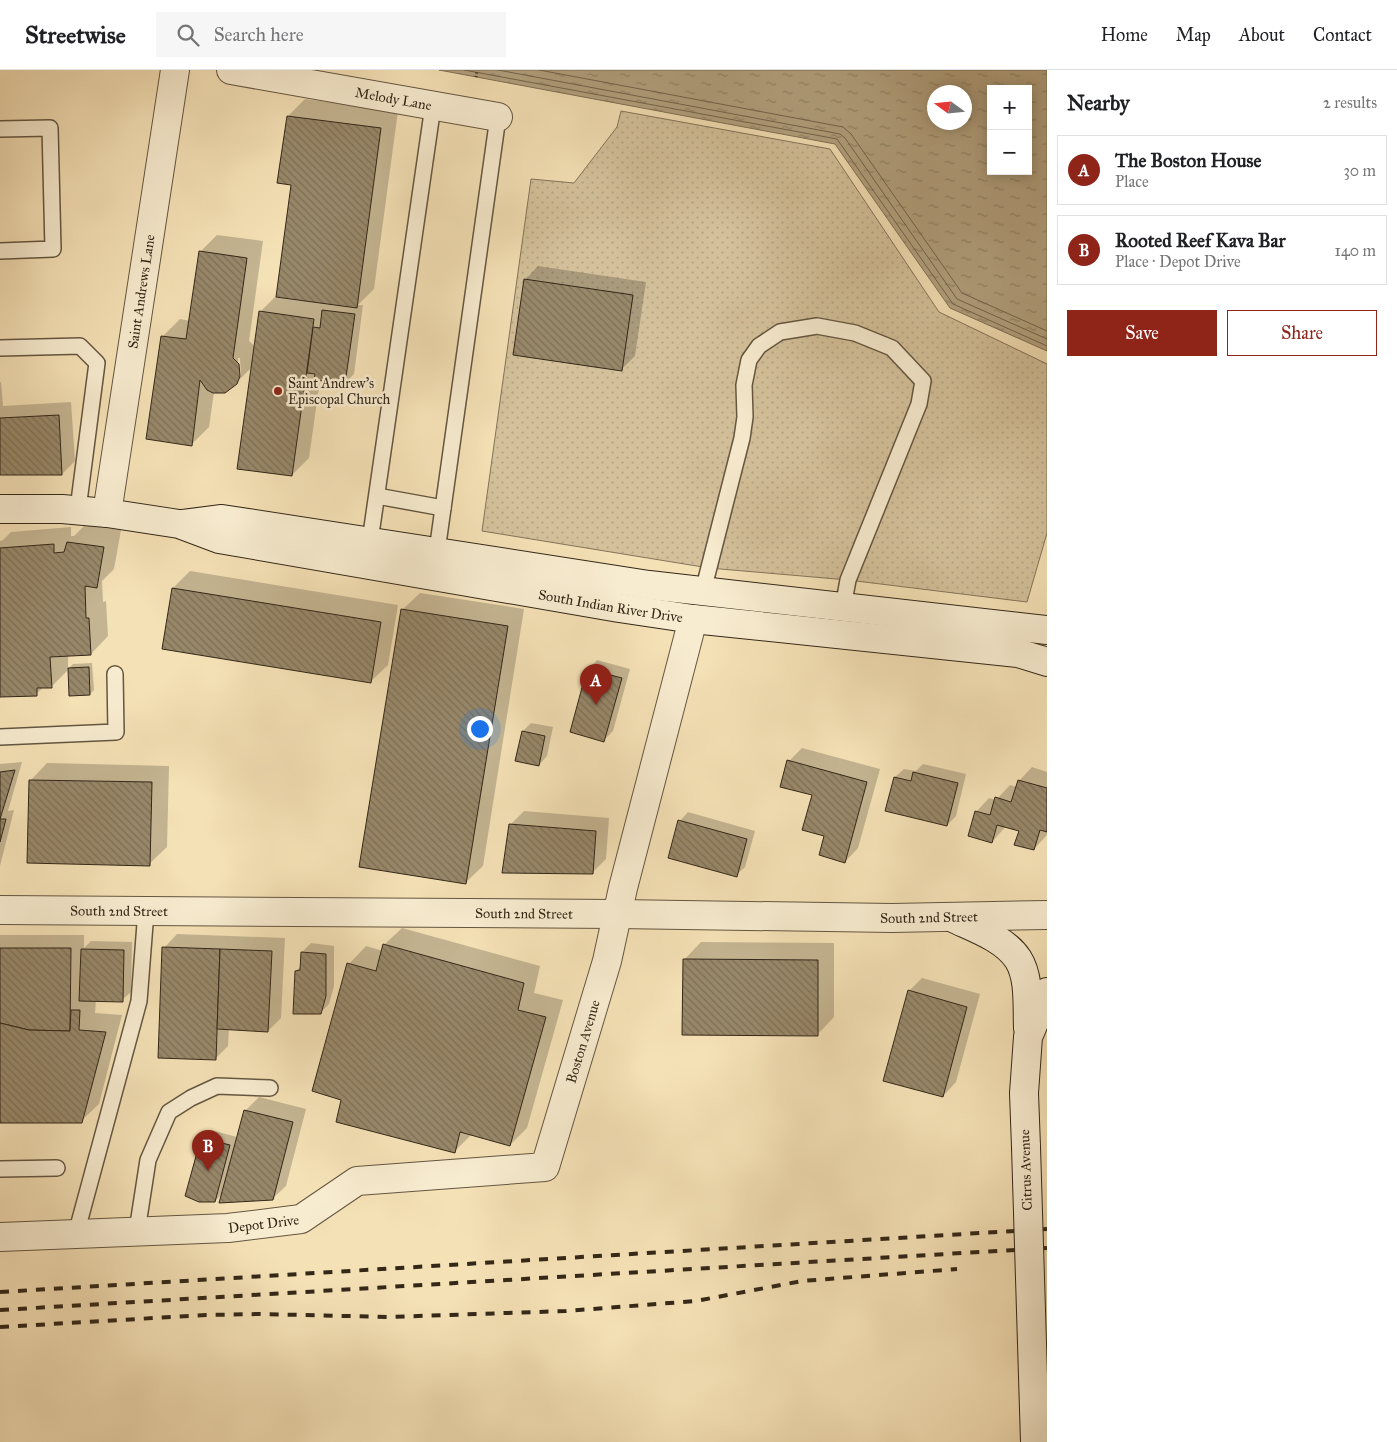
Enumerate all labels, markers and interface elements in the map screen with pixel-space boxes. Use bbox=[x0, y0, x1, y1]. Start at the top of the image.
search box bbox=[156, 12, 506, 57]
text: Streetwise bbox=[25, 20, 126, 50]
icon: search bbox=[174, 21, 202, 49]
text: Search here bbox=[214, 23, 304, 46]
text: Home bbox=[1101, 24, 1148, 46]
text: Map bbox=[1176, 24, 1211, 46]
text: About bbox=[1239, 24, 1285, 46]
text: Contact bbox=[1313, 24, 1372, 46]
street label: Melody Lane bbox=[354, 84, 433, 114]
north arrow bbox=[927, 85, 972, 130]
map controls bbox=[987, 85, 1032, 175]
button: + bbox=[987, 85, 1032, 130]
text: Nearby bbox=[1067, 90, 1130, 116]
text: 2 results bbox=[1323, 93, 1377, 112]
button: − bbox=[987, 130, 1032, 175]
text: The Boston House bbox=[1115, 149, 1261, 172]
text: A bbox=[1079, 161, 1089, 180]
text: 30 m bbox=[1343, 161, 1376, 180]
text: Place bbox=[1115, 172, 1149, 191]
text: Rooted Reef Kava Bar bbox=[1115, 229, 1286, 252]
street label: Saint Andrews Lane bbox=[124, 233, 158, 350]
text: B bbox=[1079, 241, 1089, 260]
text: 140 m bbox=[1335, 241, 1376, 260]
text: Place · Depot Drive bbox=[1115, 252, 1241, 271]
button: Save bbox=[1067, 310, 1217, 356]
button: Share bbox=[1227, 310, 1377, 356]
place label: Saint Andrew's Episcopal Church bbox=[288, 375, 391, 408]
marker: Saint Andrew's Episcopal Church bbox=[272, 385, 284, 397]
street label: South Indian River Drive bbox=[537, 586, 684, 626]
pin: A bbox=[580, 664, 612, 705]
your location bbox=[467, 716, 493, 742]
street label: South 2nd Street bbox=[70, 902, 168, 920]
street label: South 2nd Street bbox=[475, 905, 573, 922]
street label: South 2nd Street bbox=[880, 908, 978, 927]
street label: Boston Avenue bbox=[562, 998, 603, 1085]
street label: Citrus Avenue bbox=[1016, 1129, 1036, 1211]
pin: B bbox=[192, 1130, 224, 1171]
street label: Depot Drive bbox=[227, 1211, 300, 1236]

